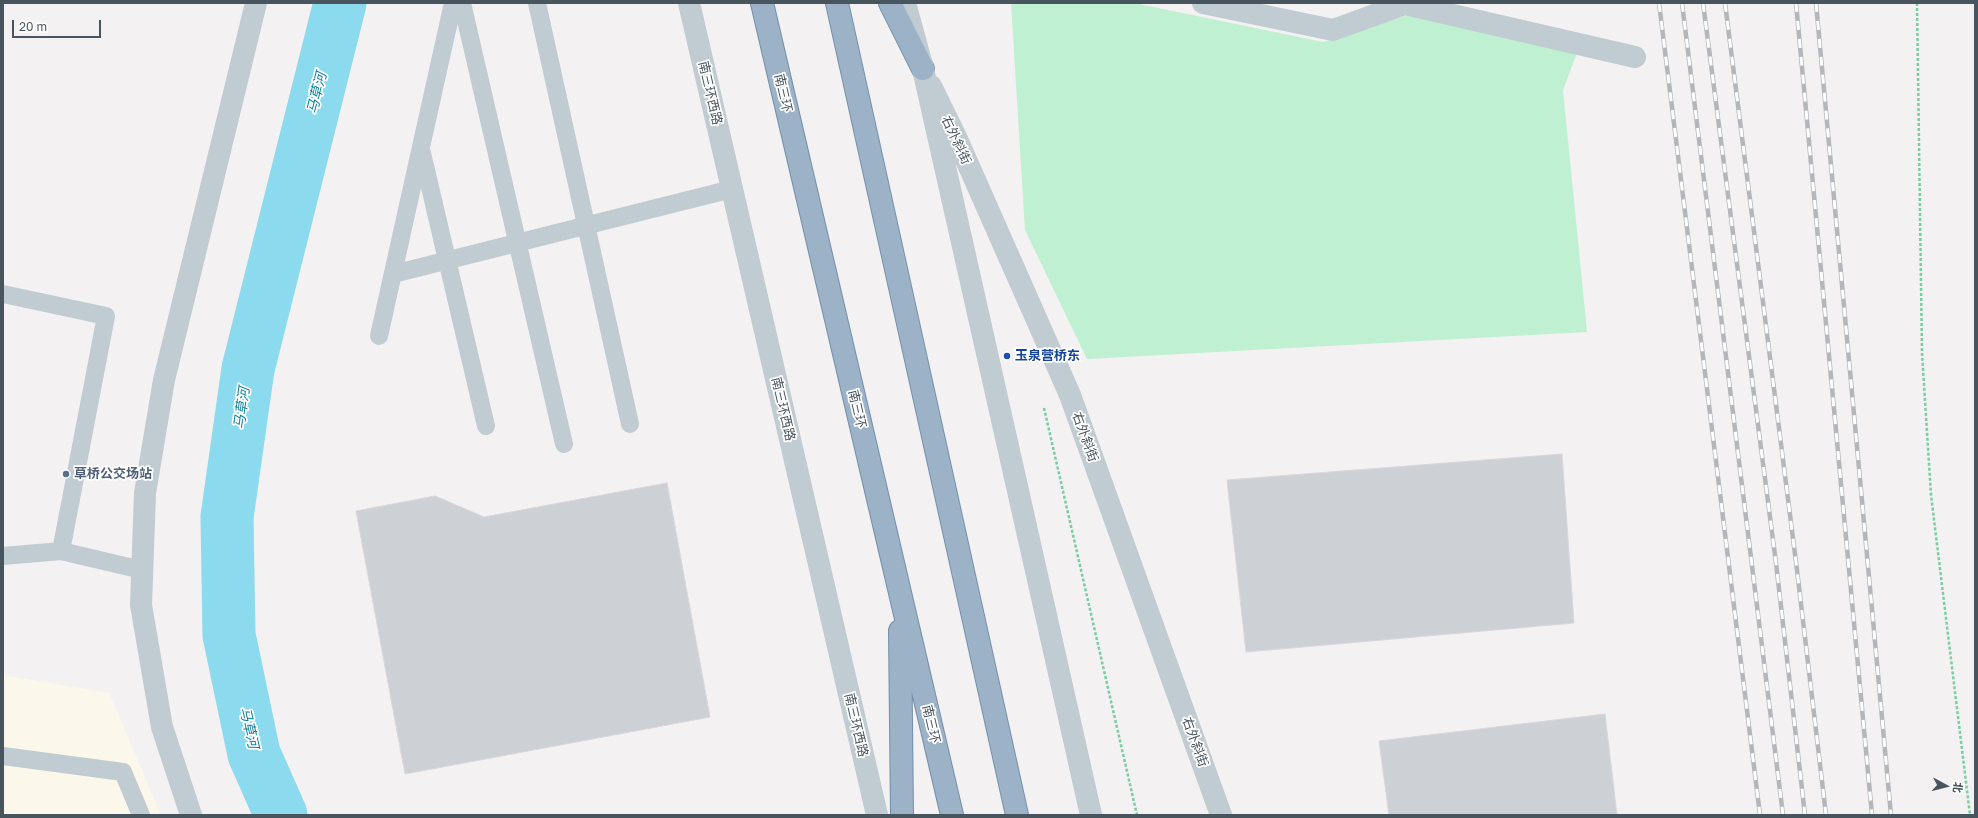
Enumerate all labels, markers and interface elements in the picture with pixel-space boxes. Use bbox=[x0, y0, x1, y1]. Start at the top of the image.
scale bar bbox=[14, 12, 103, 38]
text: 20 m bbox=[19, 19, 47, 34]
street label: 南三环西路 bbox=[695, 60, 725, 126]
water label: 马草河 bbox=[304, 71, 330, 115]
street label: 南三环 bbox=[771, 72, 795, 114]
street label: 右外斜街 bbox=[938, 113, 974, 167]
place label: 玉泉营桥东 bbox=[1015, 348, 1080, 364]
marker: 玉泉营桥东 bbox=[1002, 351, 1012, 361]
street label: 南三环西路 bbox=[768, 376, 798, 442]
water label: 马草河 bbox=[231, 386, 253, 430]
street label: 南三环 bbox=[845, 388, 869, 430]
street label: 右外斜街 bbox=[1069, 410, 1101, 464]
place label: 草桥公交场站 bbox=[74, 466, 152, 482]
marker: 草桥公交场站 bbox=[61, 469, 71, 479]
street label: 南三环西路 bbox=[841, 692, 871, 758]
street label: 南三环 bbox=[919, 703, 943, 745]
water label: 马草河 bbox=[236, 706, 262, 750]
street label: 右外斜街 bbox=[1179, 715, 1211, 769]
north arrow bbox=[1926, 766, 1966, 806]
text: 北 bbox=[1951, 781, 1966, 794]

